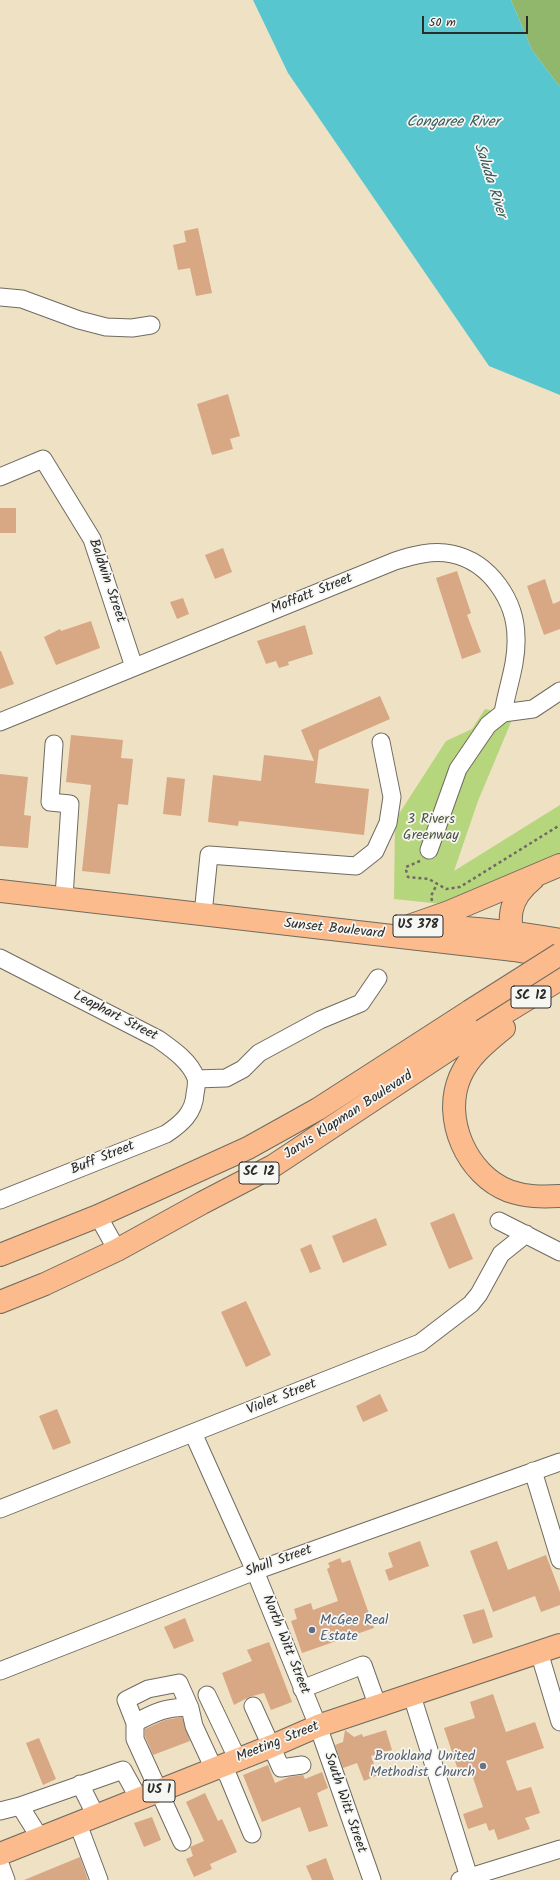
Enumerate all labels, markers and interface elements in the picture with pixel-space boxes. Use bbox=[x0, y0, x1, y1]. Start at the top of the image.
scale bar bbox=[424, 8, 530, 34]
text: 50 m bbox=[429, 13, 456, 32]
water label: Congaree River bbox=[407, 114, 499, 132]
water label: Saluda River bbox=[469, 142, 509, 220]
street label: Baldwin Street bbox=[84, 537, 128, 625]
street label: Moffatt Street bbox=[269, 571, 355, 619]
park label: 3 Rivers Greenway bbox=[403, 813, 459, 846]
road number: US 378 bbox=[393, 915, 443, 937]
street label: Sunset Boulevard bbox=[283, 916, 385, 944]
road number: SC 12 bbox=[511, 986, 551, 1008]
street label: Leaphart Street bbox=[70, 989, 160, 1045]
street label: Jarvis Klapman Boulevard bbox=[281, 1068, 417, 1164]
street label: Buff Street bbox=[69, 1139, 137, 1179]
road number: SC 12 bbox=[239, 1162, 279, 1184]
street label: Violet Street bbox=[245, 1376, 319, 1420]
street label: Shull Street bbox=[243, 1542, 315, 1582]
street label: North Witt Street bbox=[258, 1593, 312, 1697]
place label: McGee Real Estate bbox=[320, 1614, 389, 1646]
marker: McGee Real Estate bbox=[307, 1625, 317, 1635]
street label: Meeting Street bbox=[234, 1719, 322, 1767]
street label: South Witt Street bbox=[319, 1750, 369, 1856]
place label: Brookland United Methodist Church bbox=[370, 1750, 475, 1782]
marker: Brookland United Methodist Church bbox=[478, 1761, 488, 1771]
road number: US 1 bbox=[143, 1780, 175, 1802]

